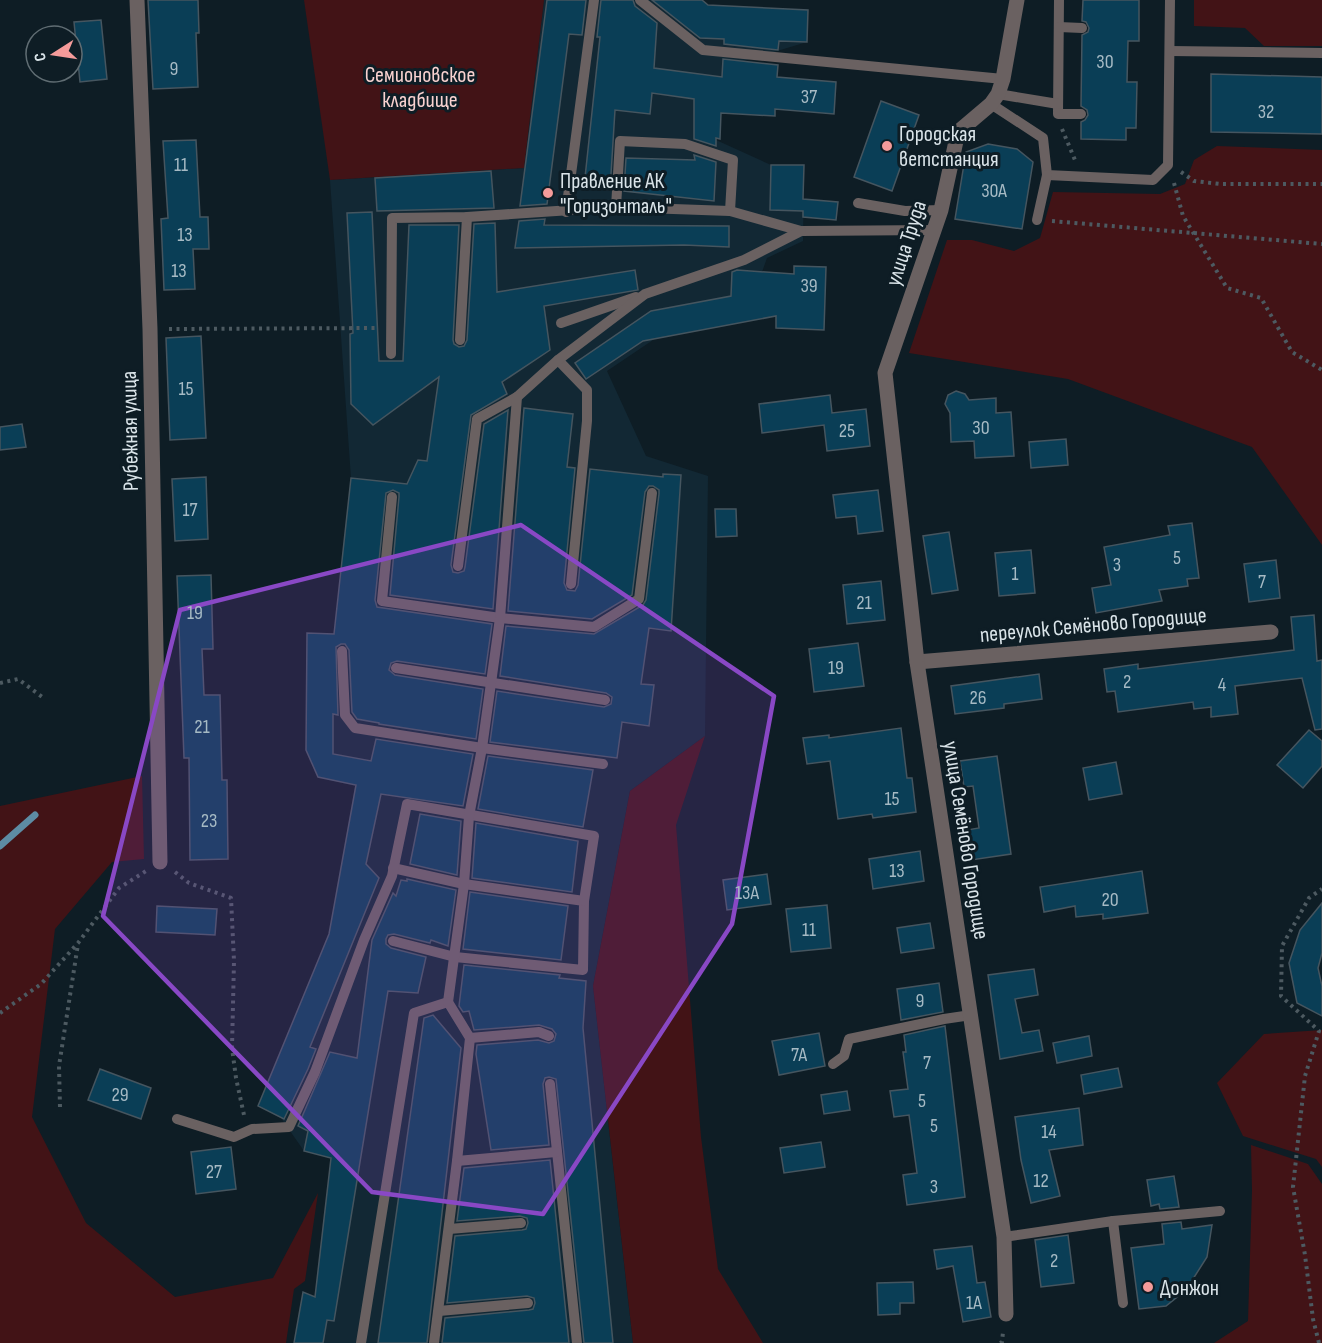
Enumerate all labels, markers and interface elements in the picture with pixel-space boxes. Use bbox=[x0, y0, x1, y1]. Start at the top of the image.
north arrow bbox=[24, 24, 84, 84]
house number: 30 bbox=[1096, 50, 1114, 74]
text: С bbox=[31, 51, 51, 63]
house number: 9 bbox=[170, 57, 178, 81]
park label: Семионовское кладбище bbox=[365, 62, 475, 114]
house number: 37 bbox=[801, 85, 817, 109]
house number: 32 bbox=[1258, 100, 1274, 124]
place label: Городская ветстанция bbox=[899, 121, 999, 173]
marker: Городская ветстанция bbox=[880, 139, 894, 153]
house number: 11 bbox=[174, 153, 188, 177]
place label: Правление АК "Горизонталь" bbox=[560, 168, 672, 220]
house number: 30А bbox=[981, 179, 1007, 203]
marker: Правление АК "Горизонталь" bbox=[541, 186, 555, 200]
street label: улица Труда bbox=[880, 197, 933, 290]
house number: 13 bbox=[177, 223, 193, 247]
house number: 13 bbox=[171, 259, 187, 283]
house number: 39 bbox=[800, 274, 818, 298]
street label: Рубежная улица bbox=[116, 371, 145, 491]
house number: 15 bbox=[178, 377, 194, 401]
house number: 30 bbox=[972, 416, 990, 440]
house number: 25 bbox=[839, 419, 855, 443]
house number: 17 bbox=[183, 498, 197, 522]
house number: 5 bbox=[1173, 546, 1181, 570]
house number: 3 bbox=[1113, 553, 1121, 577]
house number: 1 bbox=[1012, 562, 1019, 586]
house number: 7 bbox=[1258, 570, 1266, 594]
house number: 21 bbox=[856, 591, 872, 615]
house number: 19 bbox=[187, 601, 203, 625]
street label: переулок Семёново Городище bbox=[979, 602, 1208, 649]
house number: 19 bbox=[828, 656, 844, 680]
house number: 2 bbox=[1123, 670, 1131, 694]
house number: 4 bbox=[1218, 673, 1226, 697]
house number: 26 bbox=[970, 686, 987, 710]
house number: 21 bbox=[194, 715, 210, 739]
street label: улица Семёново Городище bbox=[936, 739, 995, 941]
house number: 15 bbox=[884, 787, 900, 811]
house number: 23 bbox=[201, 809, 217, 833]
house number: 13 bbox=[889, 859, 905, 883]
house number: 13А bbox=[735, 881, 759, 905]
house number: 20 bbox=[1101, 888, 1119, 912]
house number: 11 bbox=[802, 918, 816, 942]
house number: 9 bbox=[916, 989, 924, 1013]
house number: 7А bbox=[791, 1043, 808, 1067]
house number: 7 bbox=[923, 1051, 931, 1075]
house number: 29 bbox=[111, 1083, 129, 1107]
house number: 5 bbox=[918, 1089, 926, 1113]
house number: 5 bbox=[930, 1114, 938, 1138]
house number: 14 bbox=[1041, 1120, 1057, 1144]
house number: 27 bbox=[206, 1160, 222, 1184]
house number: 12 bbox=[1033, 1169, 1049, 1193]
house number: 3 bbox=[930, 1175, 938, 1199]
house number: 2 bbox=[1050, 1249, 1058, 1273]
place label: Донжон bbox=[1160, 1275, 1219, 1302]
marker: Донжон bbox=[1141, 1280, 1155, 1294]
house number: 1А bbox=[966, 1291, 982, 1315]

